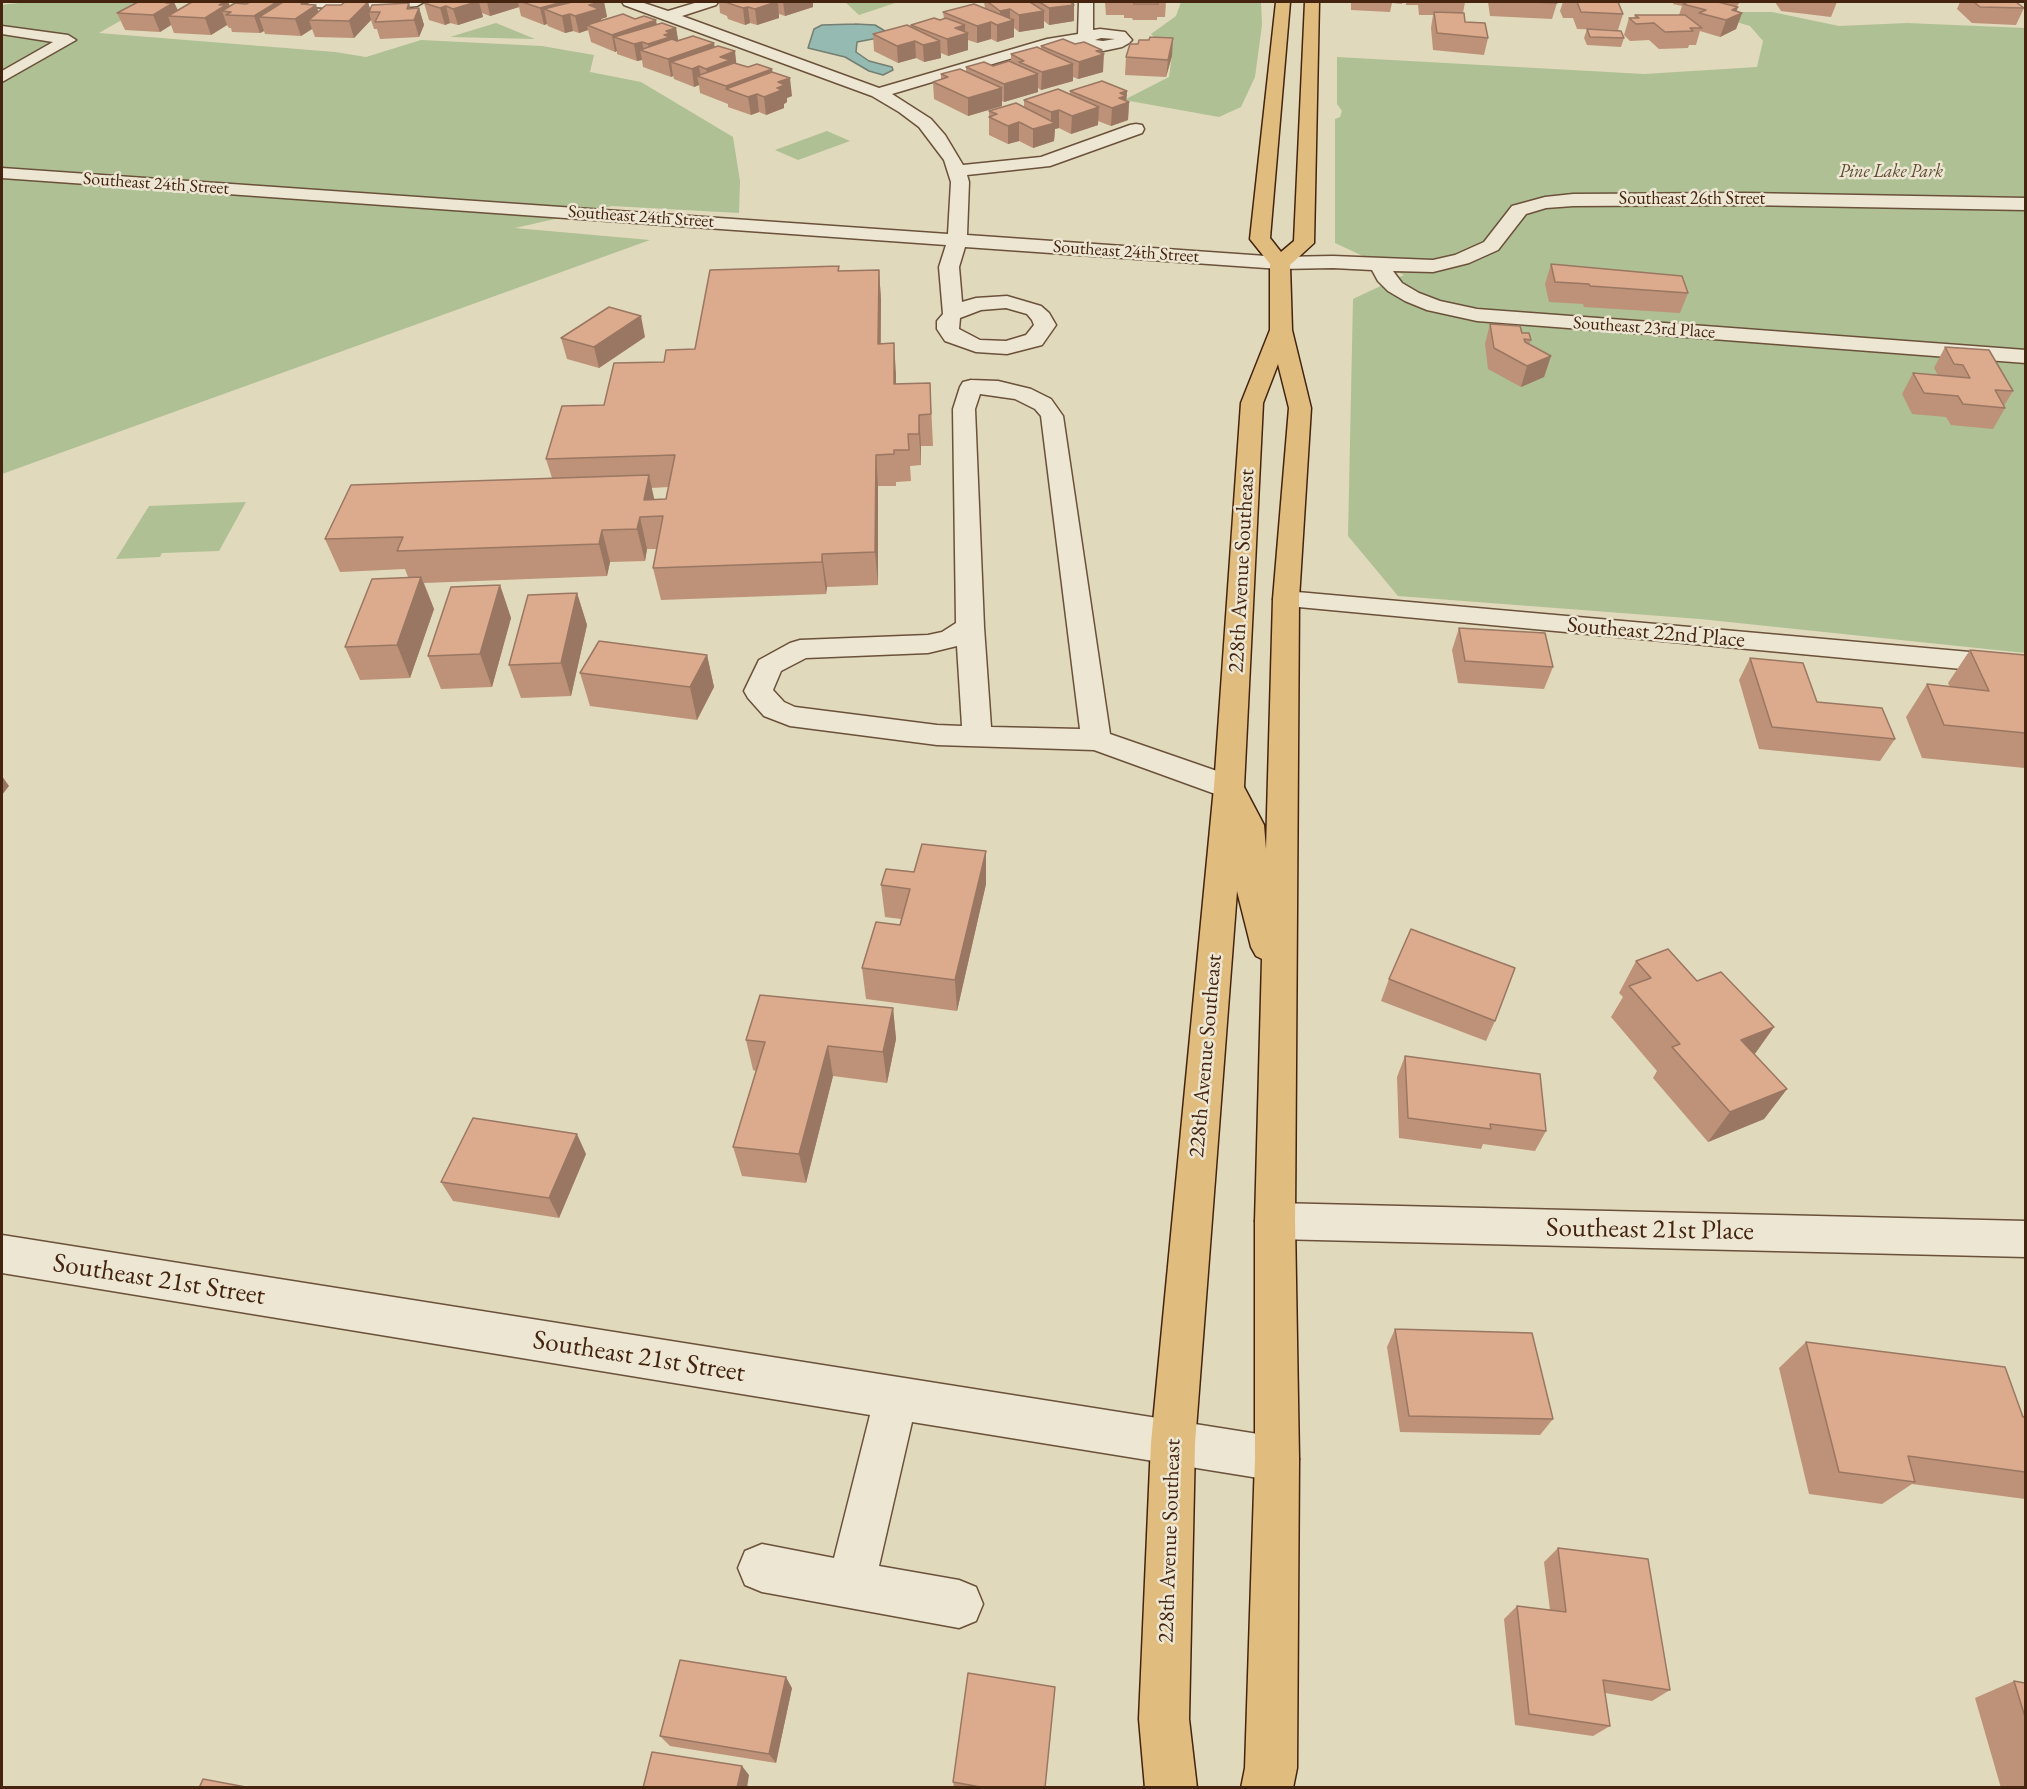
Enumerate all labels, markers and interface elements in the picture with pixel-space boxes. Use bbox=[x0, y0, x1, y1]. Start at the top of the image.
park label: Pine Lake Park bbox=[1839, 161, 1943, 183]
street label: Southeast 24th Street bbox=[82, 168, 230, 200]
street label: Southeast 26th Street bbox=[1619, 188, 1765, 210]
street label: Southeast 24th Street bbox=[567, 201, 715, 233]
street label: Southeast 24th Street bbox=[1052, 236, 1200, 268]
street label: Southeast 23rd Place bbox=[1572, 312, 1716, 344]
street label: 228th Avenue Southeast bbox=[1223, 468, 1261, 674]
street label: Southeast 22nd Place bbox=[1566, 612, 1746, 654]
street label: 228th Avenue Southeast bbox=[1184, 953, 1228, 1159]
street label: Southeast 21st Place bbox=[1546, 1212, 1754, 1248]
street label: Southeast 21st Street bbox=[51, 1247, 267, 1313]
street label: Southeast 21st Street bbox=[531, 1324, 747, 1390]
street label: 228th Avenue Southeast bbox=[1153, 1439, 1187, 1643]

